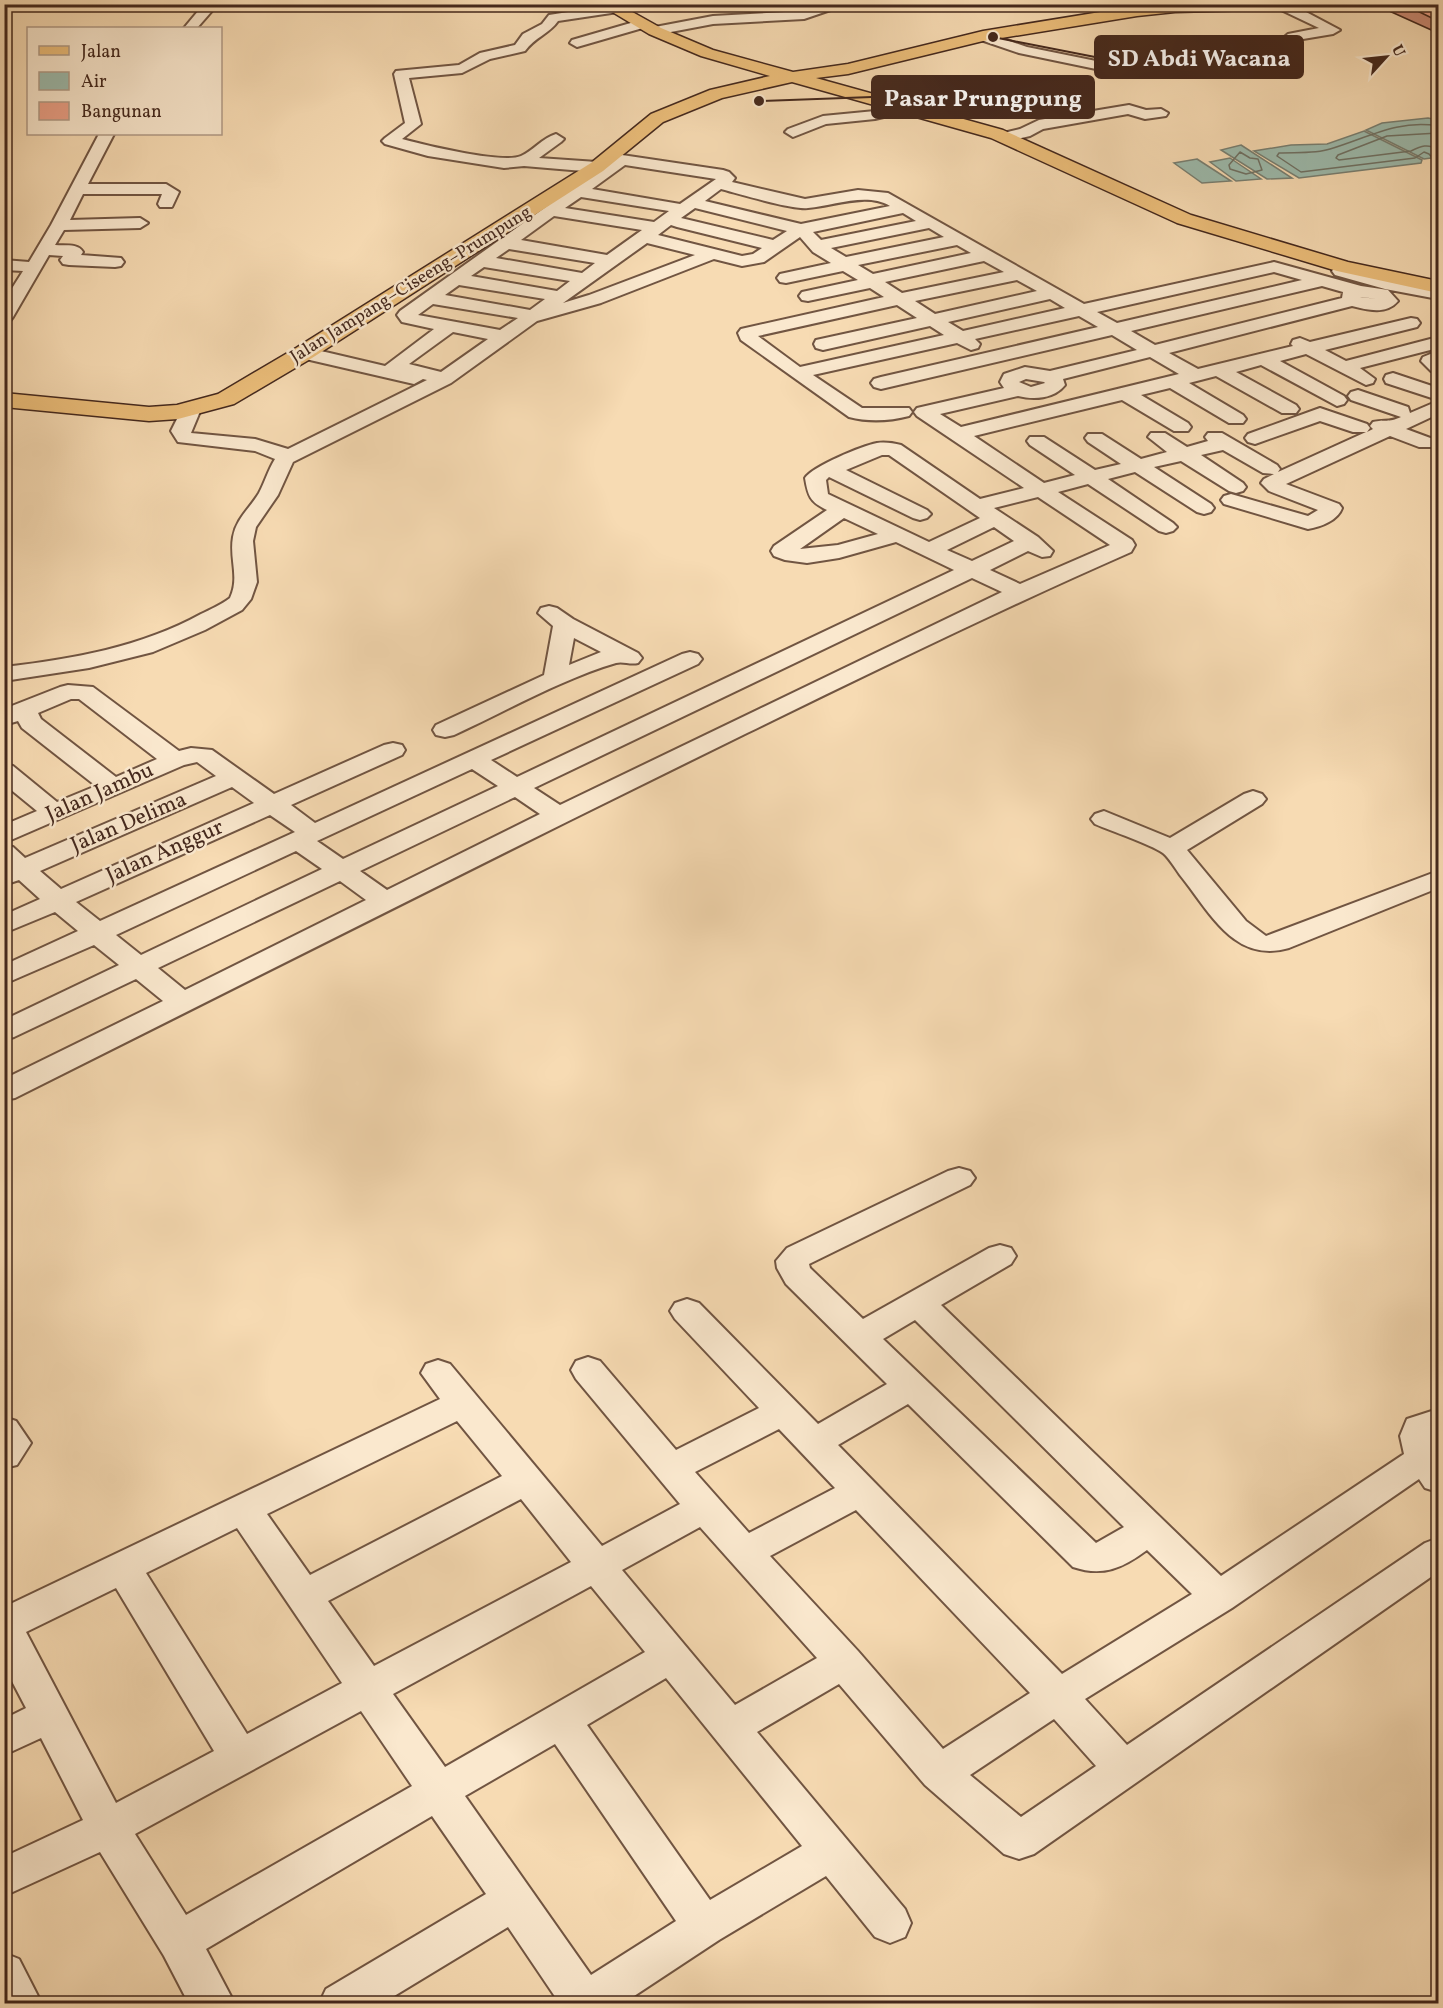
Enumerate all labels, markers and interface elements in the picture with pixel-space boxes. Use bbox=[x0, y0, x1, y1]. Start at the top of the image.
legend bbox=[27, 27, 222, 135]
north arrow bbox=[1356, 27, 1416, 87]
callout: SD Abdi Wacana bbox=[1095, 36, 1303, 78]
text: Jalan bbox=[81, 40, 121, 65]
text: U bbox=[1385, 41, 1410, 61]
text: SD Abdi Wacana bbox=[1107, 43, 1291, 77]
text: Air bbox=[81, 70, 107, 95]
callout: Pasar Prungpung bbox=[872, 76, 1094, 118]
text: Pasar Prungpung bbox=[884, 83, 1082, 117]
text: Bangunan bbox=[81, 100, 162, 125]
street label: Jalan Jampang–Ciseeng–Prumpung bbox=[286, 200, 536, 370]
street label: Jalan Jambu bbox=[41, 755, 159, 831]
street label: Jalan Delima bbox=[66, 785, 192, 861]
street label: Jalan Anggur bbox=[101, 812, 229, 892]

